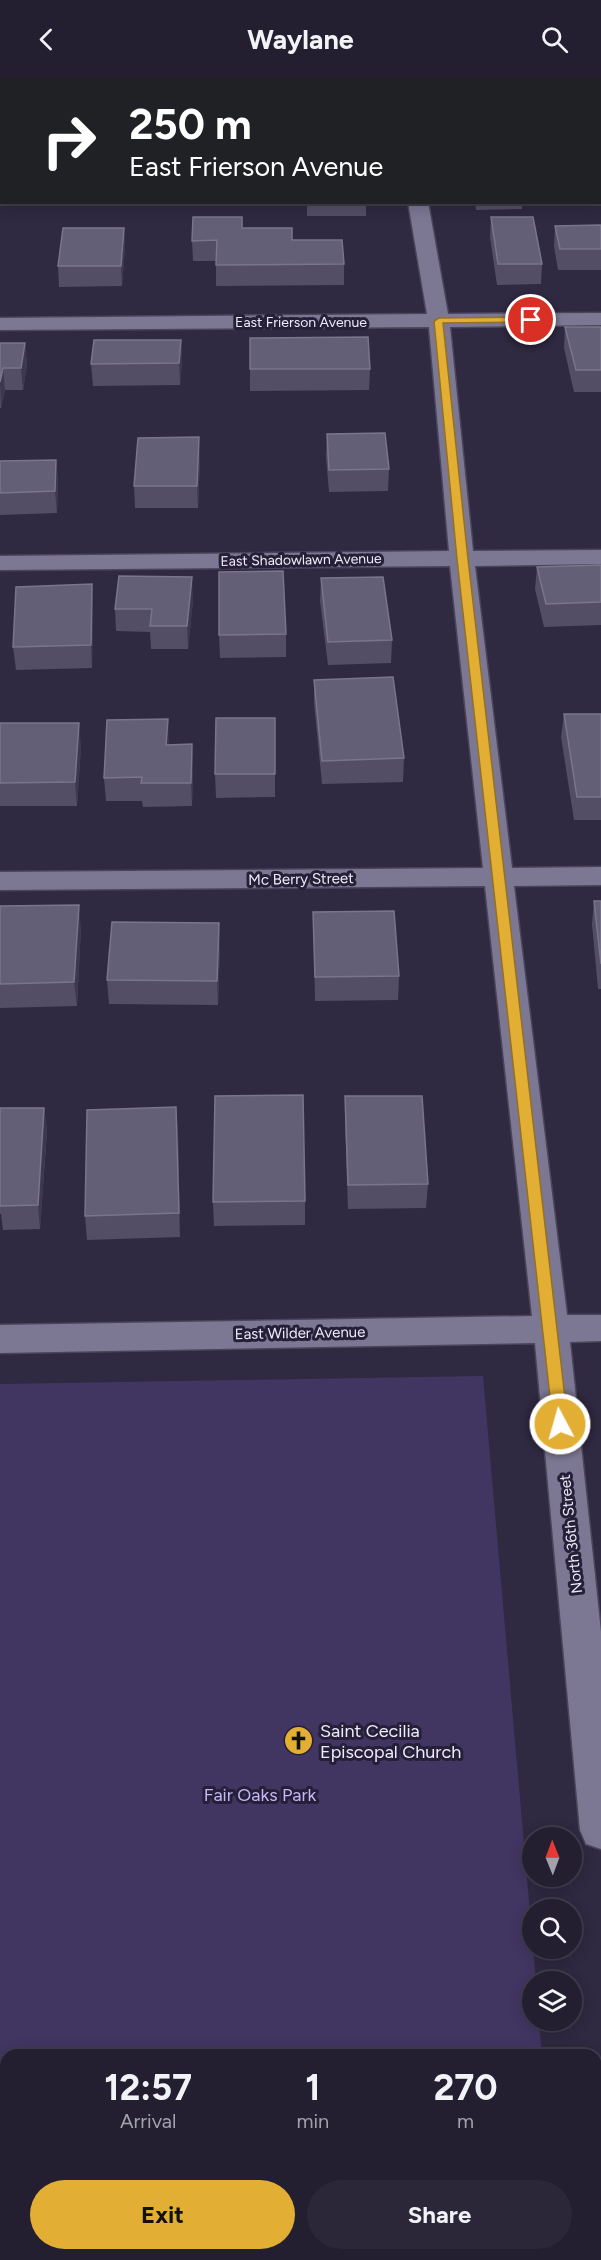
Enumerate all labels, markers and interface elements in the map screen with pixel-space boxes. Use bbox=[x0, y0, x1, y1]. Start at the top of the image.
icon: back bbox=[30, 23, 63, 56]
text: Waylane bbox=[247, 23, 354, 56]
icon: search bbox=[538, 23, 571, 56]
text: 250 m bbox=[129, 99, 252, 150]
icon: right bbox=[30, 102, 108, 180]
text: East Frierson Avenue bbox=[129, 150, 383, 183]
pin bbox=[505, 294, 556, 345]
icon: arrive bbox=[514, 303, 547, 336]
street label: East Frierson Avenue bbox=[235, 314, 367, 331]
street label: East Shadowlawn Avenue bbox=[220, 550, 382, 570]
street label: Mc Berry Street bbox=[248, 869, 354, 889]
street label: East Wilder Avenue bbox=[235, 1323, 365, 1343]
position arrow bbox=[528, 1392, 592, 1456]
street label: North 36th Street bbox=[556, 1473, 586, 1594]
place label: Saint Cecilia Episcopal Church bbox=[320, 1720, 461, 1763]
church icon: Saint Cecilia Episcopal Church bbox=[283, 1725, 315, 1757]
park label: Fair Oaks Park bbox=[204, 1784, 317, 1806]
north arrow bbox=[522, 1827, 582, 1887]
map controls bbox=[522, 1827, 582, 2031]
button: search bbox=[522, 1899, 582, 1959]
button: layers bbox=[522, 1971, 582, 2031]
text: 12:57 bbox=[104, 2066, 192, 2109]
text: 1 bbox=[305, 2066, 320, 2109]
text: 270 bbox=[433, 2066, 498, 2109]
text: Arrival bbox=[120, 2109, 176, 2133]
text: min bbox=[296, 2109, 329, 2133]
text: m bbox=[457, 2109, 474, 2133]
button: Exit bbox=[30, 2180, 295, 2249]
button: Share bbox=[307, 2180, 572, 2249]

